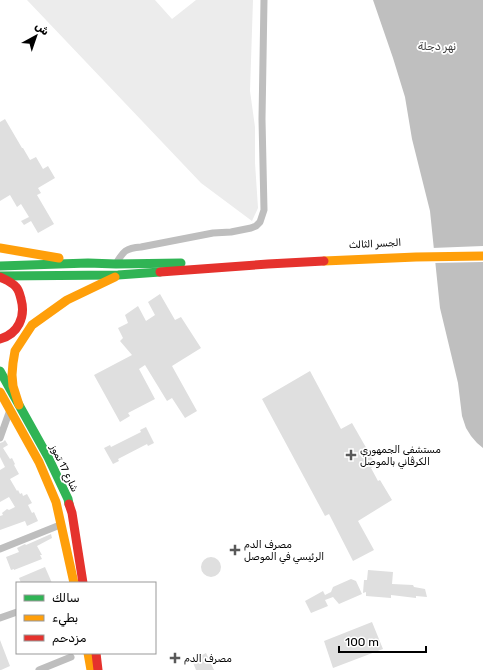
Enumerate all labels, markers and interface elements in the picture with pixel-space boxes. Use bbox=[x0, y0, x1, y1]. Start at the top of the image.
north arrow bbox=[16, 16, 56, 56]
text: ش bbox=[33, 19, 52, 38]
water label: نهر دجلة bbox=[418, 40, 456, 53]
street label: الجسر الثالث bbox=[348, 237, 402, 251]
street label: شارع 17 تموز bbox=[46, 442, 81, 494]
place label: مستشفى الجمهوري الكرڤاني بالموصل bbox=[360, 444, 441, 470]
marker: مستشفى الجمهوري الكرڤاني بالموصل bbox=[345, 449, 357, 461]
place label: مصرف الدم الرئيسي في الموصل bbox=[244, 539, 324, 565]
marker: مصرف الدم الرئيسي في الموصل bbox=[229, 544, 241, 556]
legend bbox=[16, 582, 156, 654]
text: سالك bbox=[52, 591, 80, 605]
text: بطيء bbox=[52, 611, 78, 627]
scale bar bbox=[339, 628, 426, 654]
text: مزدحم bbox=[52, 631, 87, 646]
text: 100 m bbox=[345, 635, 379, 649]
marker: مصرف الدم bbox=[169, 652, 181, 664]
place label: مصرف الدم bbox=[184, 653, 232, 665]

